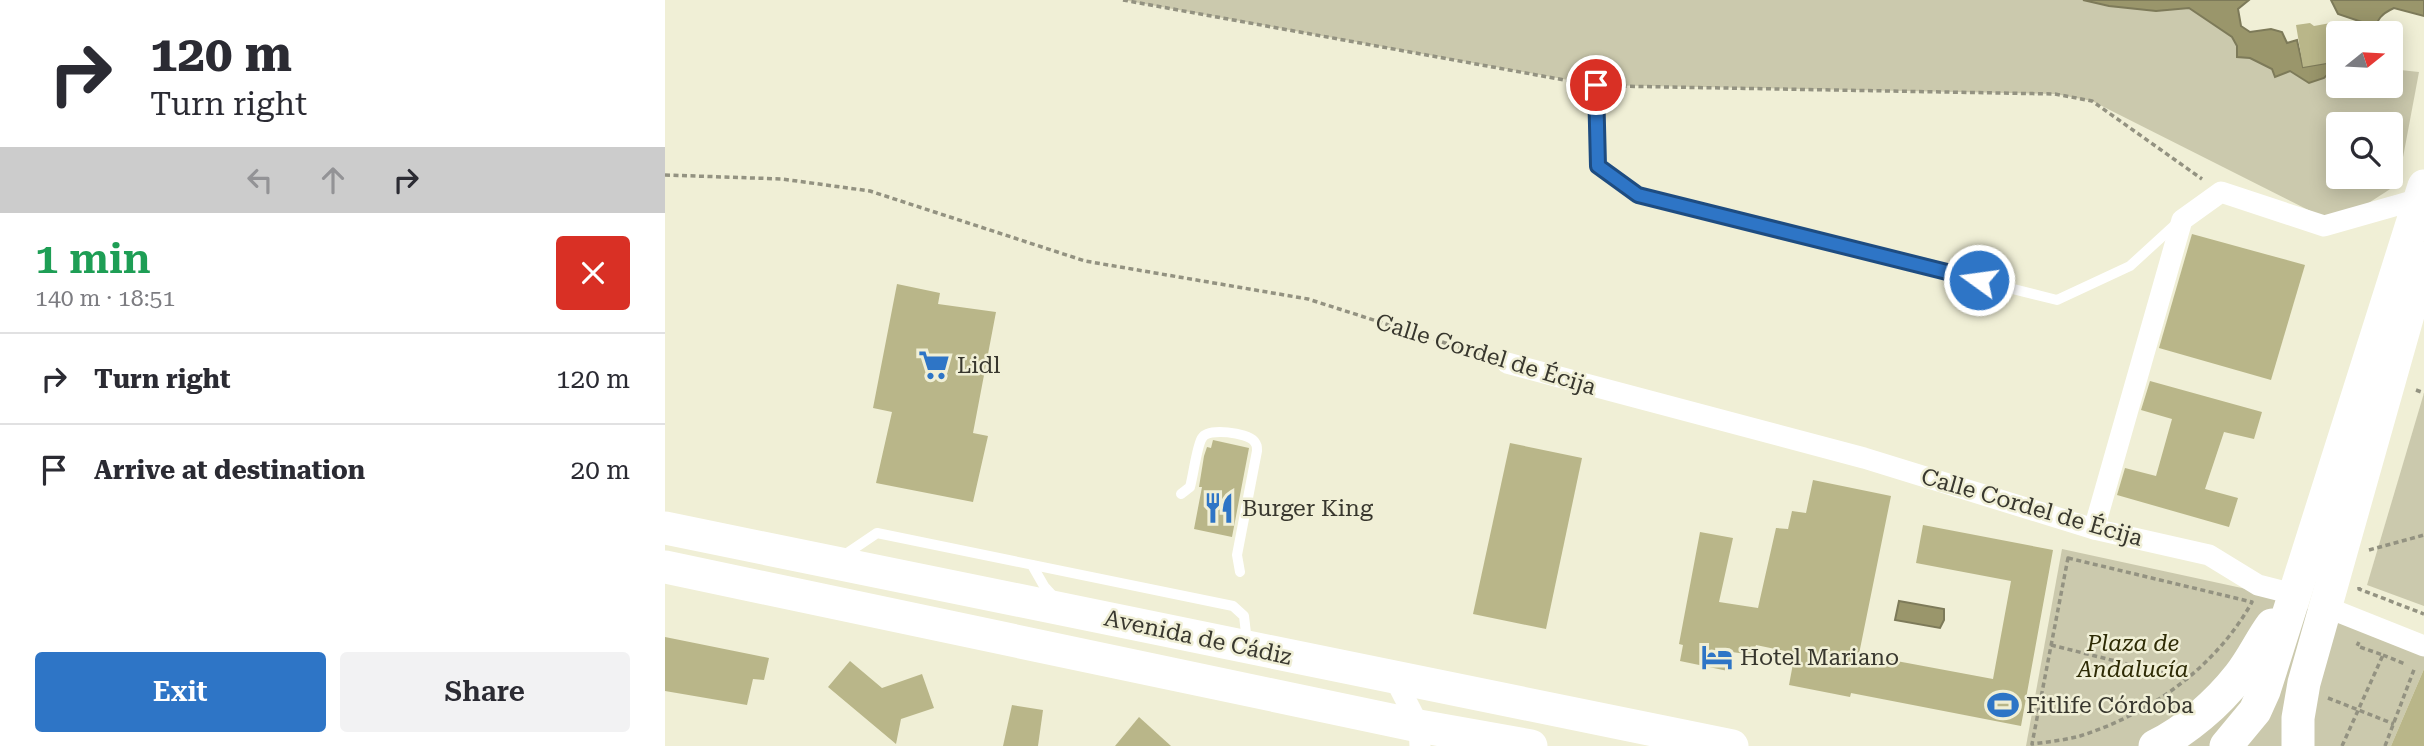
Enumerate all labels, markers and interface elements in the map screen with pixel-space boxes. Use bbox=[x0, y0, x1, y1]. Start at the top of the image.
north arrow bbox=[2326, 21, 2403, 98]
map controls bbox=[2326, 21, 2403, 189]
text: 120 m bbox=[150, 26, 292, 83]
icon: right bbox=[35, 28, 126, 119]
pin bbox=[1566, 55, 1626, 115]
icon: arrive bbox=[1577, 66, 1615, 104]
text: Turn right bbox=[150, 85, 307, 123]
button: search bbox=[2326, 112, 2403, 189]
icon: left bbox=[241, 161, 279, 199]
icon: ahead bbox=[314, 161, 352, 199]
icon: right bbox=[387, 161, 425, 199]
text: 1 min bbox=[35, 234, 151, 283]
button: close bbox=[556, 236, 630, 310]
position arrow bbox=[1942, 243, 2016, 317]
text: 140 m · 18:51 bbox=[35, 285, 175, 312]
street label: Calle Cordel de Écija bbox=[1372, 308, 1600, 401]
supermarket icon: Lidl bbox=[917, 348, 951, 382]
place label: Lidl bbox=[957, 352, 1000, 379]
icon: right bbox=[35, 360, 73, 398]
text: Turn right bbox=[94, 364, 230, 394]
text: 120 m bbox=[556, 364, 630, 394]
icon: arrive bbox=[35, 451, 73, 489]
text: Arrive at destination bbox=[94, 455, 365, 485]
text: 20 m bbox=[571, 455, 630, 485]
street label: Calle Cordel de Écija bbox=[1918, 463, 2146, 552]
restaurant icon: Burger King bbox=[1202, 491, 1236, 525]
place label: Burger King bbox=[1242, 495, 1373, 522]
street label: Avenida de Cádiz bbox=[1102, 604, 1294, 671]
park label: Plaza de Andalucía bbox=[2075, 630, 2189, 683]
hotel icon: Hotel Mariano bbox=[1700, 640, 1734, 674]
place label: Hotel Mariano bbox=[1740, 644, 1899, 671]
button: Exit bbox=[35, 652, 326, 732]
button: Share bbox=[340, 652, 630, 732]
sports icon: Fitlife Córdoba bbox=[1986, 688, 2020, 722]
place label: Fitlife Córdoba bbox=[2026, 692, 2194, 719]

